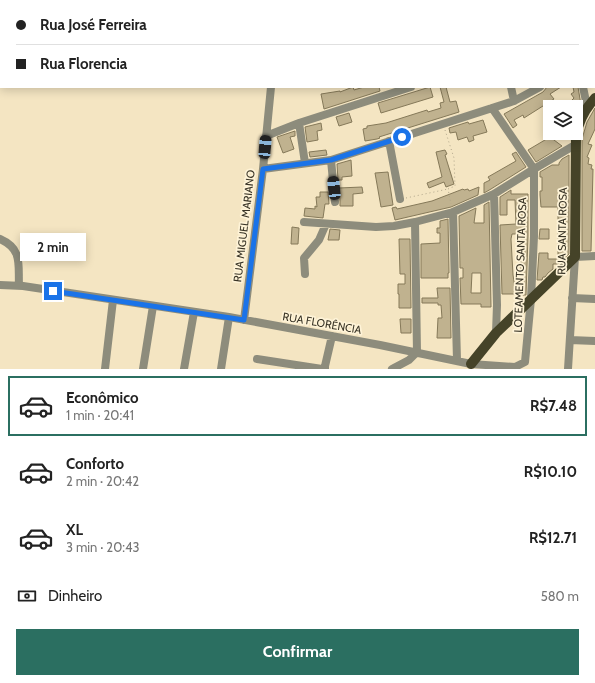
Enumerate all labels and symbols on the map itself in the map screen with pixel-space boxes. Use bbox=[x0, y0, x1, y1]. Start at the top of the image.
route start bbox=[393, 128, 411, 146]
car bbox=[258, 135, 272, 159]
street label: RUA MIGUEL MARIANO bbox=[230, 169, 258, 283]
car bbox=[327, 175, 341, 201]
street label: RUA SANTA ROSA bbox=[554, 187, 570, 275]
street label: LOTEAMENTO SANTA ROSA bbox=[511, 197, 529, 333]
callout: 2 min bbox=[20, 233, 86, 261]
route end bbox=[44, 282, 62, 300]
street label: RUA FLORÊNCIA bbox=[281, 309, 363, 337]

